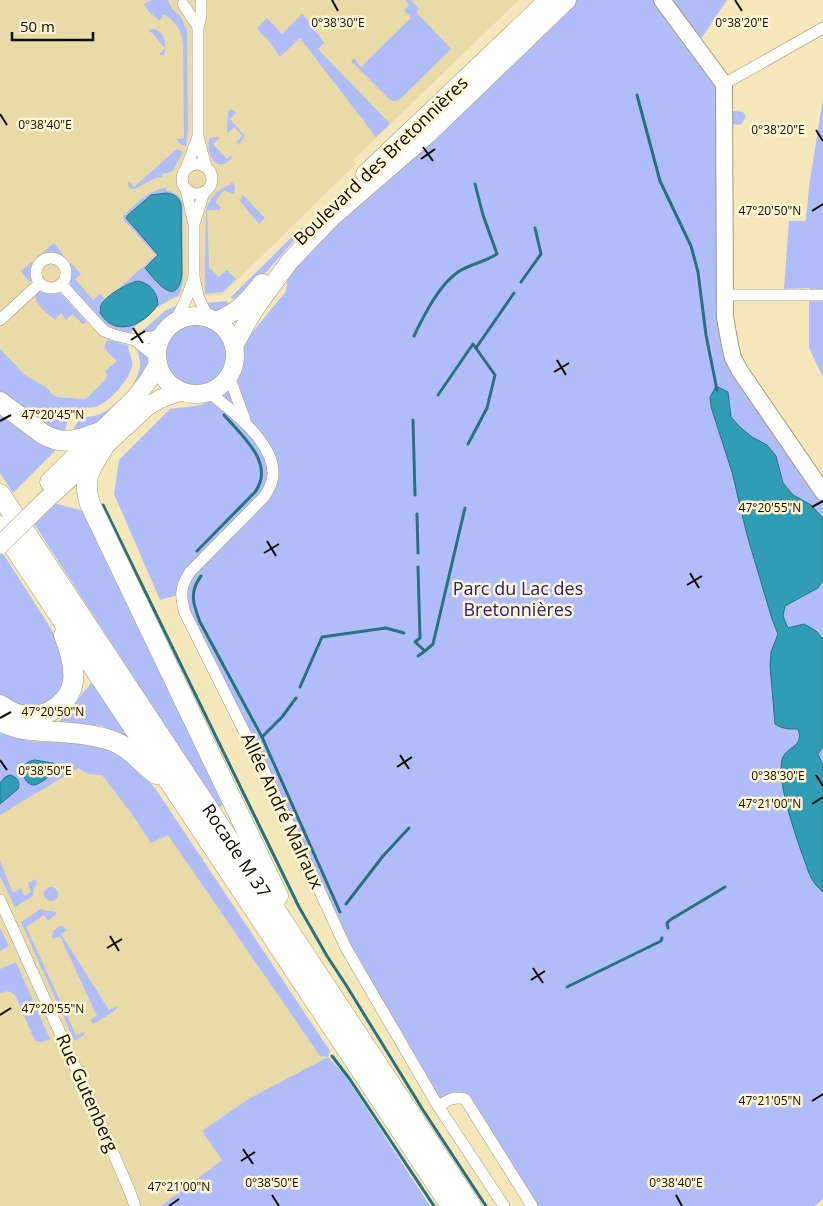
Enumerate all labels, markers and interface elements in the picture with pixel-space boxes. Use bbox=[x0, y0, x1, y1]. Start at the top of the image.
scale bar bbox=[12, 10, 94, 42]
text: 0°38'30"E bbox=[311, 14, 365, 31]
text: 0°38'20"E bbox=[715, 14, 769, 31]
text: 50 m bbox=[20, 16, 55, 36]
street label: Boulevard des Bretonnières bbox=[288, 70, 473, 250]
text: 0°38'40"E bbox=[18, 116, 72, 133]
text: 0°38'20"E bbox=[751, 121, 805, 138]
text: 47°20'50"N bbox=[739, 202, 801, 219]
text: 47°20'45"N bbox=[22, 406, 84, 423]
text: 47°20'55"N bbox=[739, 499, 801, 516]
park label: Parc du Lac des Bretonnières bbox=[453, 576, 583, 621]
text: 47°20'50"N bbox=[22, 703, 84, 720]
street label: Allée André Malraux bbox=[236, 729, 330, 893]
text: 0°38'50"E bbox=[18, 762, 72, 779]
text: 0°38'30"E bbox=[751, 767, 805, 784]
text: 47°21'00"N bbox=[739, 795, 801, 812]
street label: Rocade M 37 bbox=[197, 799, 277, 902]
text: 47°20'55"N bbox=[22, 1000, 84, 1017]
street label: Rue Gutenberg bbox=[51, 1030, 125, 1156]
text: 47°21'05"N bbox=[739, 1092, 801, 1109]
text: 0°38'50"E bbox=[245, 1174, 299, 1191]
text: 0°38'40"E bbox=[649, 1174, 703, 1191]
text: 47°21'00"N bbox=[148, 1178, 210, 1195]

